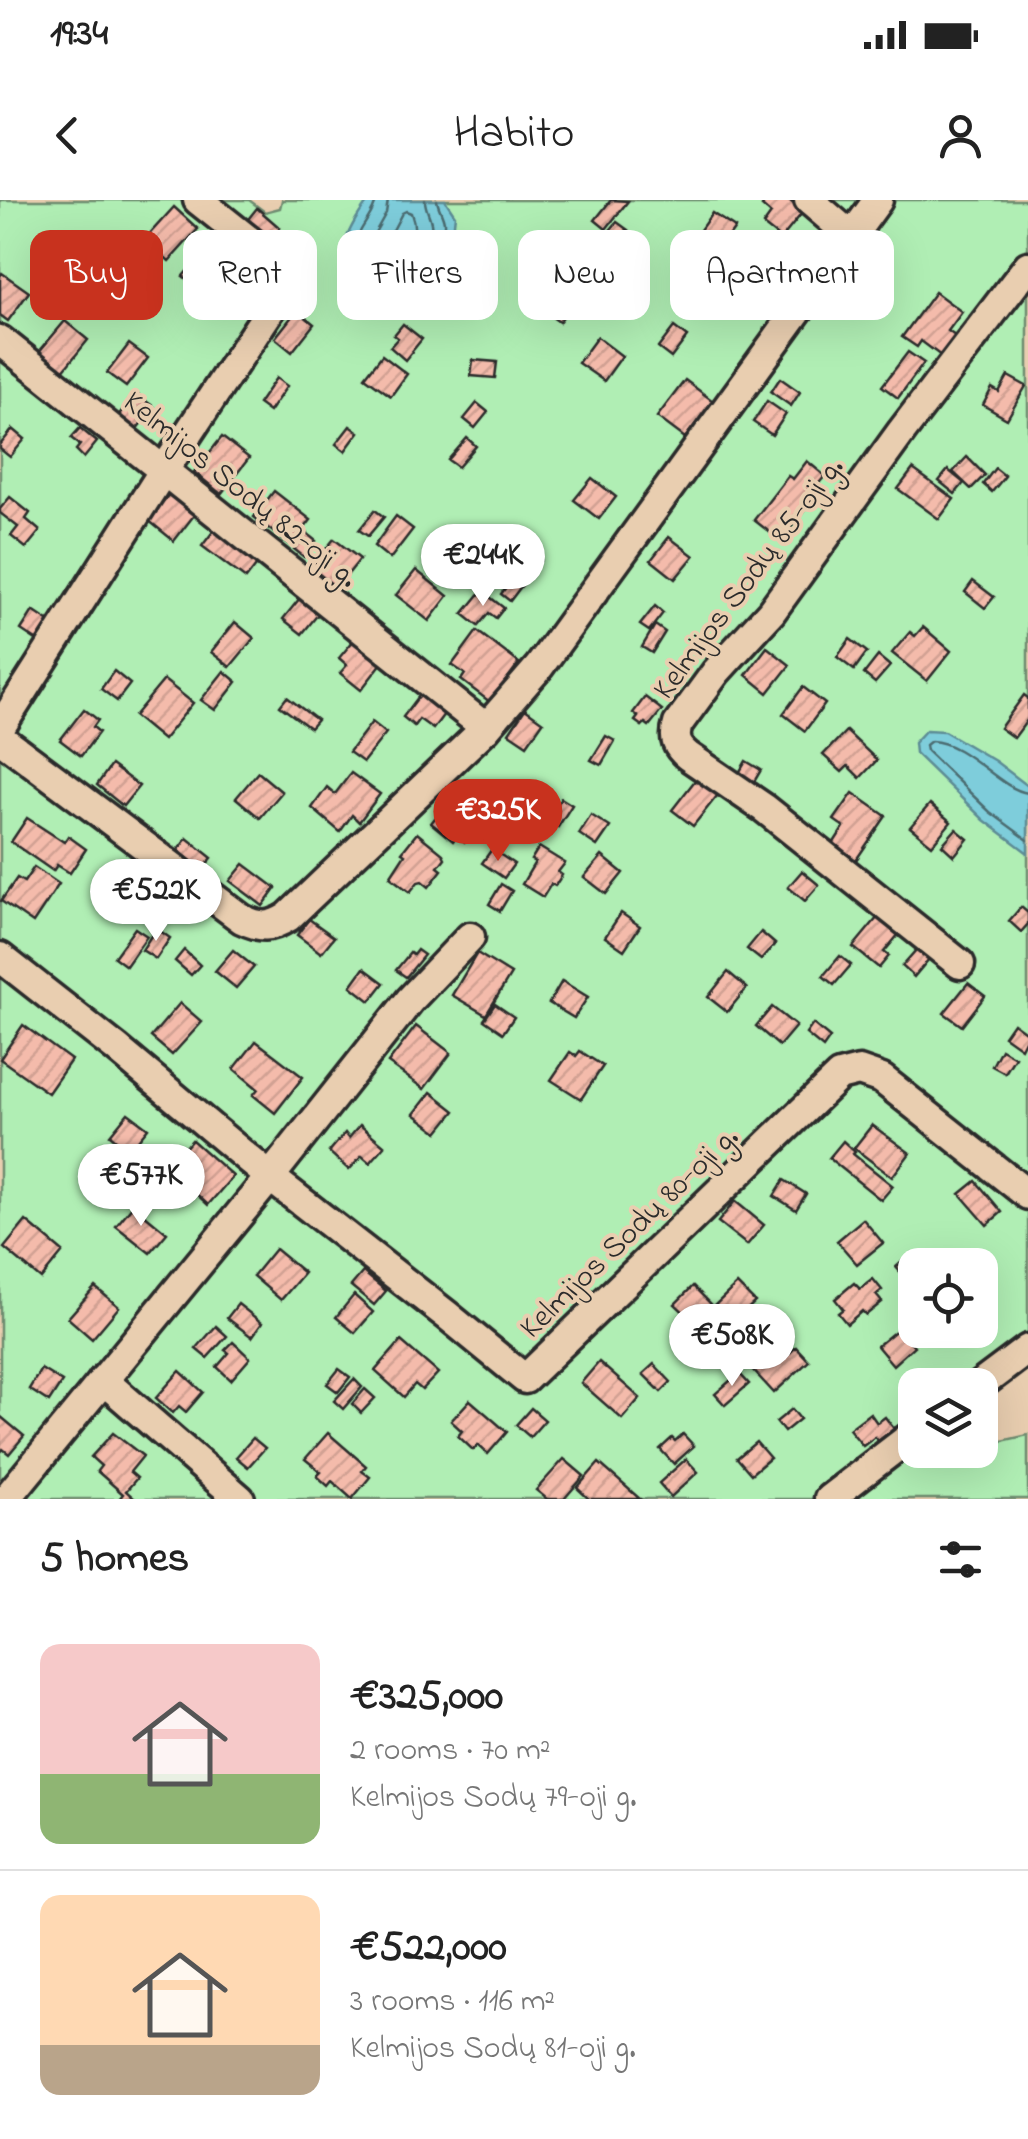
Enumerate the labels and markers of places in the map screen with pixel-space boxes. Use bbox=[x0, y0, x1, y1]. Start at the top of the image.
pin: €244K bbox=[413, 524, 553, 609]
pin: €325K bbox=[428, 779, 568, 864]
pin: €522K bbox=[86, 859, 226, 944]
pin: €577K bbox=[71, 1144, 211, 1229]
pin: €508K bbox=[662, 1304, 802, 1389]

